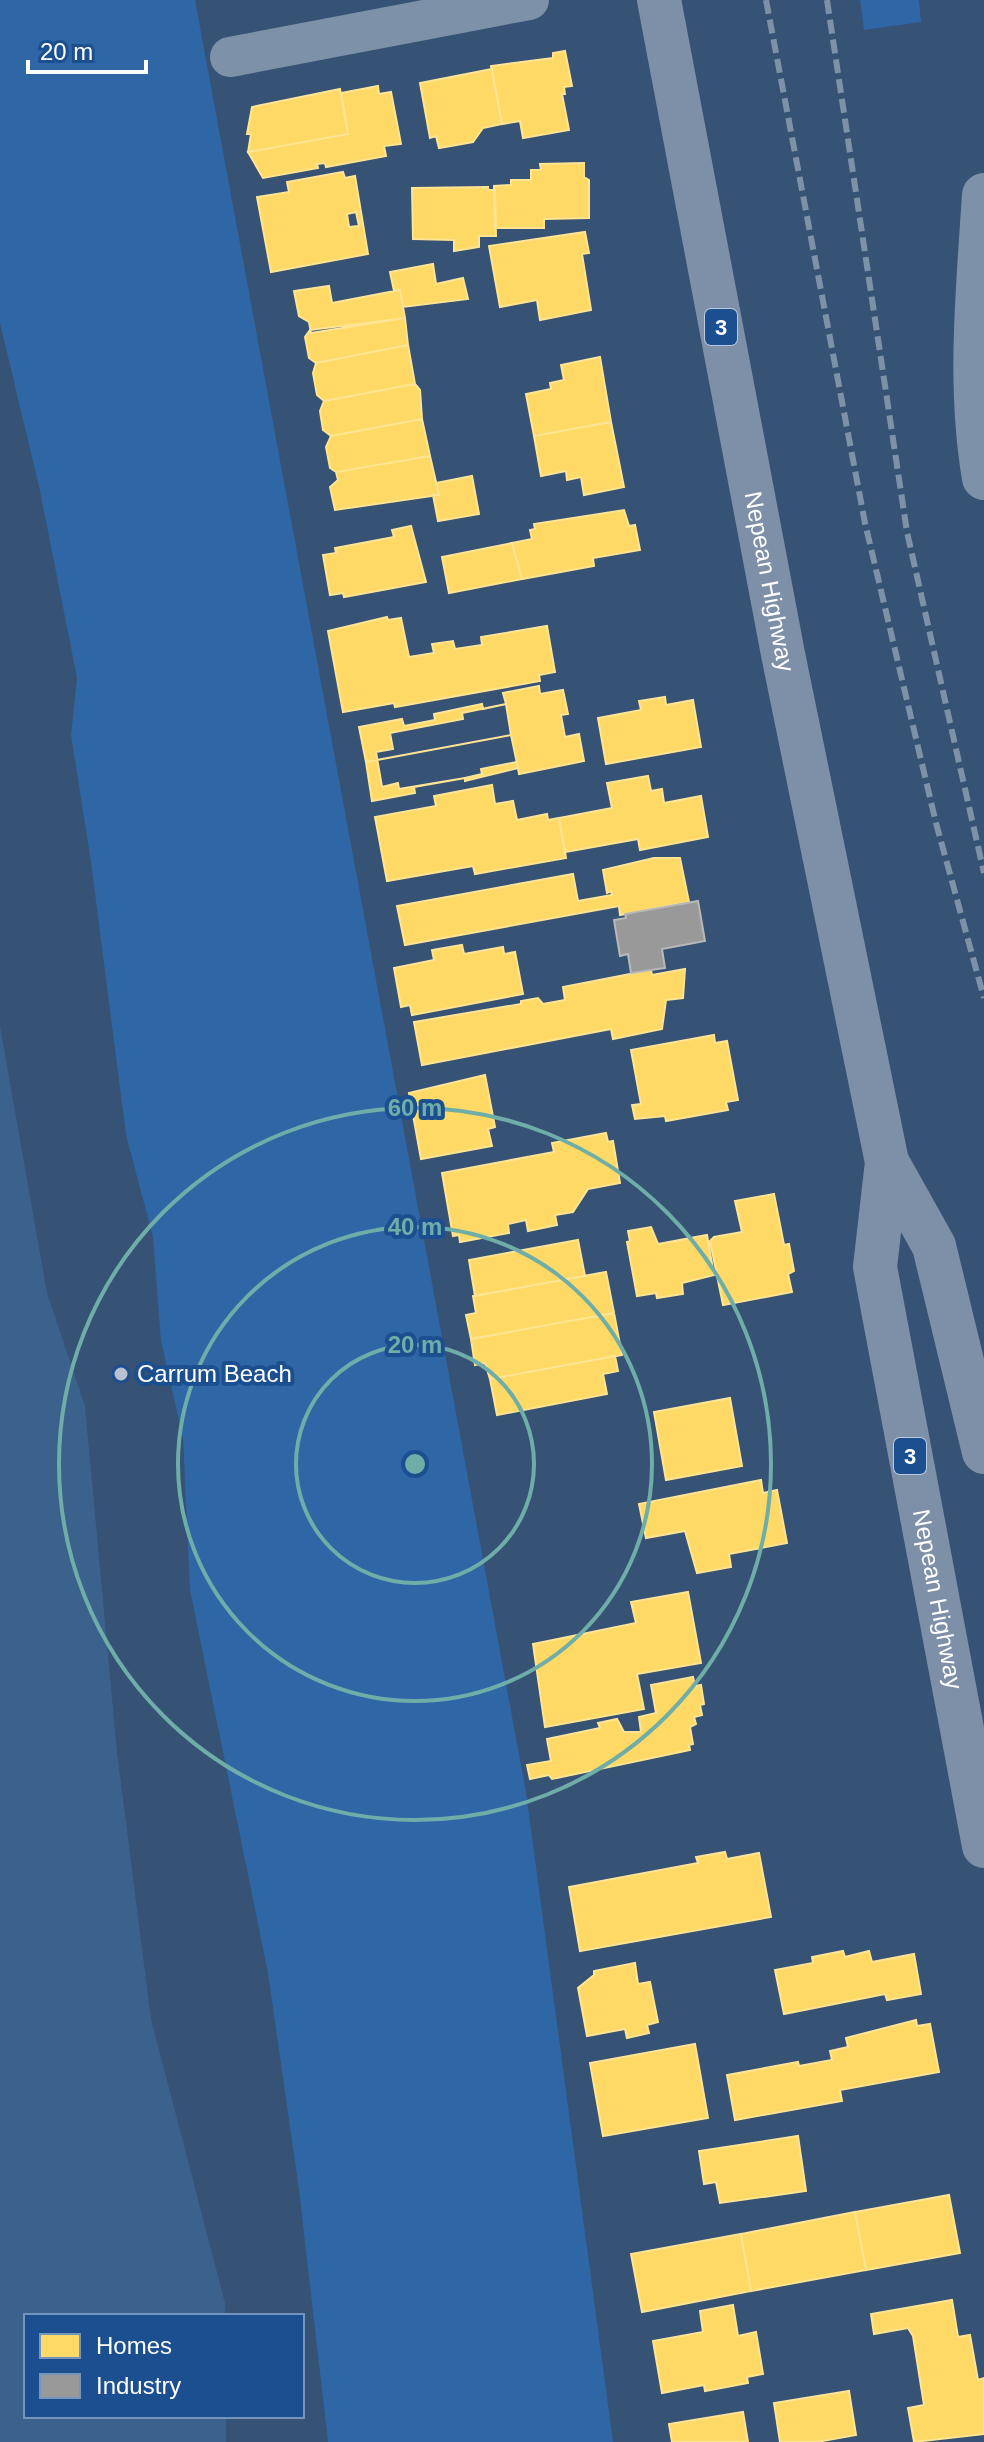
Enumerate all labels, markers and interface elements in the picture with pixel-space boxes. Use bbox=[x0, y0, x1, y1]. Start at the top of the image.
scale bar bbox=[28, 24, 146, 74]
text: 20 m bbox=[40, 38, 93, 65]
road number: 3 bbox=[705, 309, 737, 345]
street label: Nepean Highway bbox=[739, 489, 800, 674]
text: 60 m bbox=[388, 1094, 442, 1121]
text: 40 m bbox=[388, 1213, 442, 1240]
text: 20 m bbox=[388, 1331, 442, 1358]
place label: Carrum Beach bbox=[137, 1360, 292, 1387]
marker: Carrum Beach bbox=[112, 1365, 130, 1383]
road number: 3 bbox=[894, 1438, 926, 1474]
centre of rings bbox=[401, 1450, 429, 1478]
street label: Nepean Highway bbox=[908, 1507, 968, 1692]
legend bbox=[24, 2314, 304, 2418]
text: Homes bbox=[96, 2332, 172, 2359]
text: Industry bbox=[96, 2372, 181, 2399]

